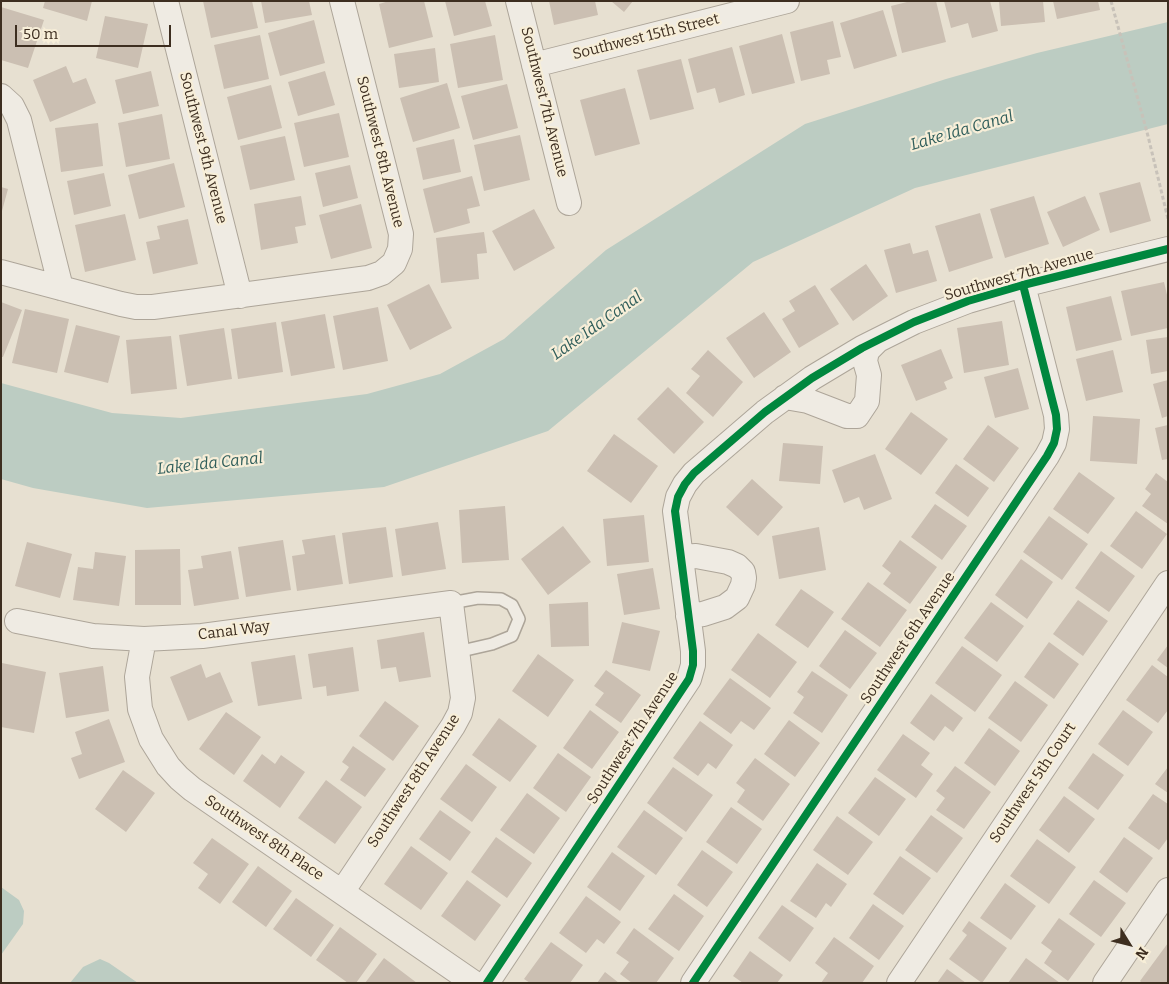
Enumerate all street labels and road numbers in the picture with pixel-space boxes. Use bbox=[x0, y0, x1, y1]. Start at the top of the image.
street label: Southwest 15th Street bbox=[571, 10, 721, 64]
street label: Southwest 7th Avenue bbox=[517, 25, 571, 179]
street label: Southwest 9th Avenue bbox=[175, 70, 231, 226]
street label: Southwest 8th Avenue bbox=[352, 74, 408, 230]
street label: Southwest 7th Avenue bbox=[942, 245, 1096, 305]
street label: Southwest 6th Avenue bbox=[857, 568, 959, 708]
street label: Canal Way bbox=[197, 618, 271, 644]
street label: Southwest 7th Avenue bbox=[583, 668, 683, 808]
street label: Southwest 8th Avenue bbox=[364, 711, 464, 851]
street label: Southwest 5th Court bbox=[986, 719, 1080, 847]
street label: Southwest 8th Place bbox=[201, 791, 327, 885]

